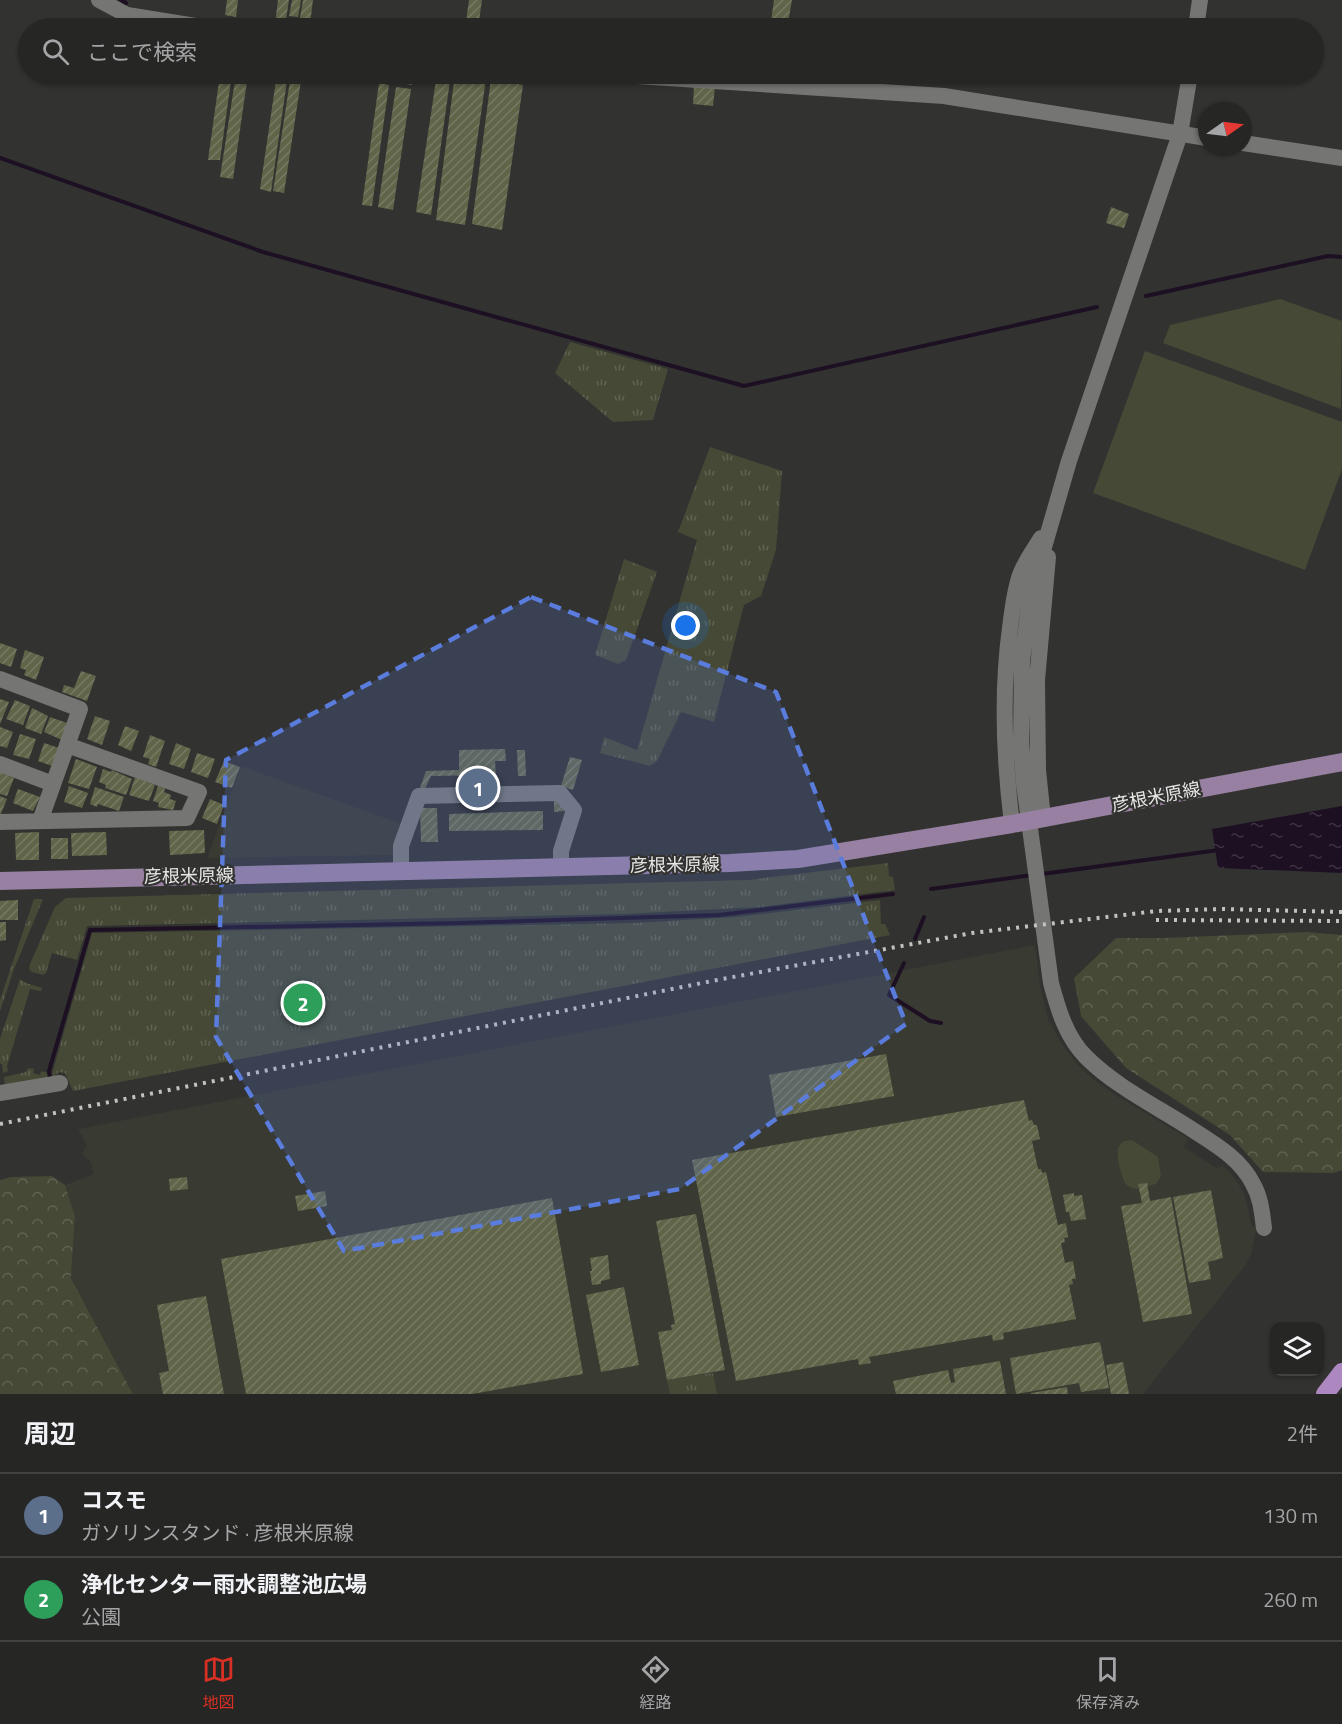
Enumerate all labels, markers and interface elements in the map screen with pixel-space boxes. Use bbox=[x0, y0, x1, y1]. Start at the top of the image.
search box bbox=[18, 18, 1324, 84]
icon: search bbox=[39, 35, 72, 68]
text: ここで検索 bbox=[87, 35, 197, 69]
north arrow bbox=[1198, 102, 1252, 156]
your location bbox=[671, 611, 700, 640]
pin: 1 bbox=[458, 766, 498, 810]
street label: 彦根米原線 bbox=[1109, 775, 1203, 818]
street label: 彦根米原線 bbox=[630, 850, 720, 879]
street label: 彦根米原線 bbox=[144, 861, 234, 890]
pin: 2 bbox=[284, 980, 322, 1026]
map controls bbox=[1270, 1322, 1324, 1376]
button: layers bbox=[1270, 1322, 1324, 1376]
text: 周辺 bbox=[24, 1414, 76, 1453]
text: 2件 bbox=[1287, 1418, 1318, 1449]
text: コスモ bbox=[81, 1483, 147, 1517]
text: 1 bbox=[38, 1500, 49, 1531]
text: 130 m bbox=[1263, 1500, 1318, 1531]
text: ガソリンスタンド · 彦根米原線 bbox=[81, 1517, 354, 1548]
text: 浄化センター雨水調整池広場 bbox=[81, 1567, 367, 1601]
text: 2 bbox=[38, 1584, 49, 1615]
text: 260 m bbox=[1263, 1584, 1318, 1615]
text: 公園 bbox=[81, 1601, 121, 1632]
tab: 地図 bbox=[202, 1653, 235, 1714]
tab: 経路 bbox=[639, 1653, 672, 1714]
tab: 保存済み bbox=[1076, 1653, 1140, 1714]

